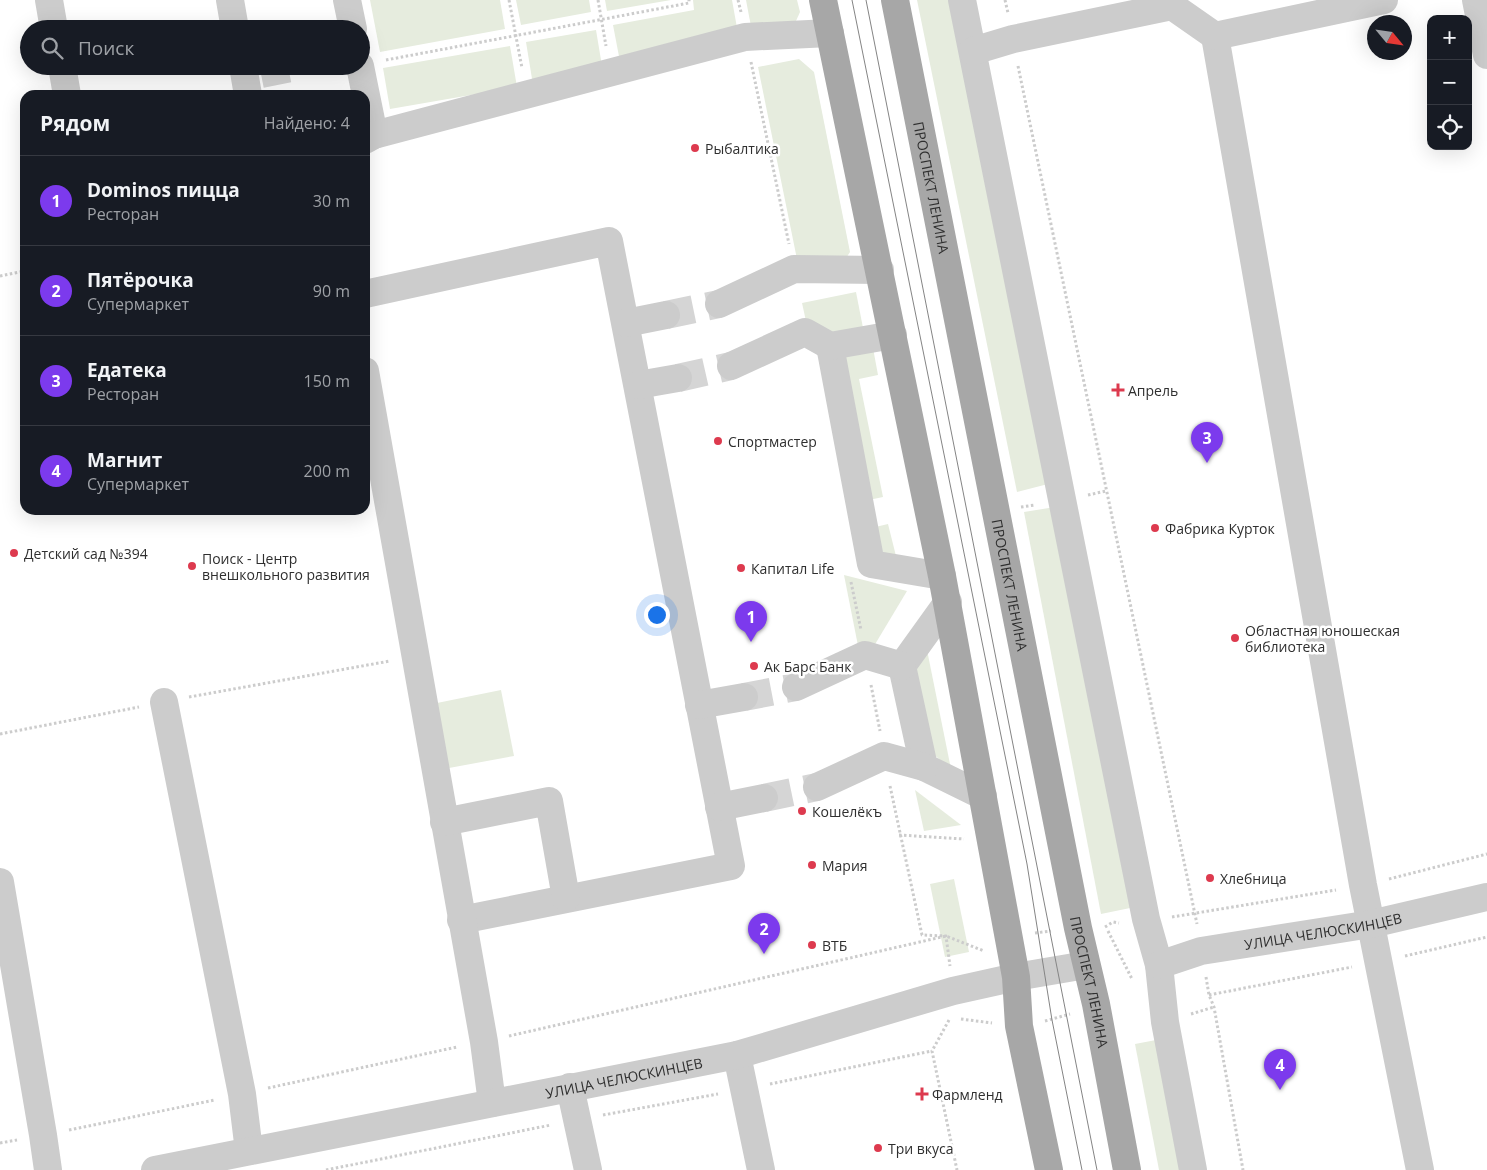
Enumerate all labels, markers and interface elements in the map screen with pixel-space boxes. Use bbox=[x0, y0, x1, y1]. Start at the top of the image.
north arrow bbox=[1367, 15, 1412, 60]
map controls bbox=[1427, 15, 1472, 150]
button: + bbox=[1427, 15, 1472, 60]
search box bbox=[20, 20, 370, 75]
icon: search bbox=[38, 34, 66, 62]
text: Поиск bbox=[78, 35, 134, 61]
button: − bbox=[1427, 60, 1472, 105]
button: locate bbox=[1427, 105, 1472, 150]
text: Рядом bbox=[40, 109, 110, 137]
text: Найдено: 4 bbox=[264, 112, 350, 134]
street label: ПРОСПЕКТ ЛЕНИНА bbox=[910, 120, 954, 255]
place label: Рыбалтика bbox=[705, 139, 779, 158]
marker: Рыбалтика bbox=[689, 142, 701, 154]
text: Dominos пицца bbox=[87, 177, 240, 203]
text: 1 bbox=[51, 190, 61, 212]
text: 30 m bbox=[313, 190, 350, 212]
text: Ресторан bbox=[87, 203, 159, 225]
text: Пятёрочка bbox=[87, 267, 194, 293]
text: 2 bbox=[51, 280, 61, 302]
text: 90 m bbox=[313, 280, 350, 302]
text: Супермаркет bbox=[87, 293, 189, 315]
text: Едатека bbox=[87, 357, 167, 383]
text: 3 bbox=[51, 370, 61, 392]
text: 150 m bbox=[304, 370, 350, 392]
place label: Апрель bbox=[1128, 381, 1178, 400]
text: Ресторан bbox=[87, 383, 159, 405]
marker: Апрель bbox=[1112, 384, 1124, 396]
pin: 3 bbox=[1191, 422, 1223, 463]
place label: Спортмастер bbox=[728, 432, 817, 451]
marker: Спортмастер bbox=[712, 435, 724, 447]
text: Магнит bbox=[87, 447, 162, 473]
text: 4 bbox=[51, 460, 61, 482]
text: 200 m bbox=[304, 460, 350, 482]
text: Супермаркет bbox=[87, 473, 189, 495]
street label: ПРОСПЕКТ ЛЕНИНА bbox=[988, 517, 1033, 652]
place label: Фабрика Курток bbox=[1165, 519, 1276, 538]
marker: Фабрика Курток bbox=[1149, 522, 1161, 534]
place label: Детский сад №394 bbox=[24, 544, 148, 563]
marker: Детский сад №394 bbox=[8, 547, 20, 559]
place label: Поиск - Центр внешкольного развития bbox=[202, 549, 370, 584]
place label: Капитал Life bbox=[751, 559, 834, 578]
marker: Поиск - Центр внешкольного развития bbox=[186, 560, 198, 572]
marker: Капитал Life bbox=[735, 562, 747, 574]
pin: 1 bbox=[735, 601, 767, 642]
your location bbox=[644, 602, 670, 628]
place label: Областная юношеская библиотека bbox=[1245, 621, 1400, 656]
marker: Областная юношеская библиотека bbox=[1229, 632, 1241, 644]
place label: Ак Барс Банк bbox=[764, 657, 852, 676]
marker: Ак Барс Банк bbox=[748, 660, 760, 672]
place label: Кошелёкъ bbox=[812, 802, 882, 821]
marker: Кошелёкъ bbox=[796, 805, 808, 817]
place label: Мария bbox=[822, 856, 868, 875]
marker: Мария bbox=[806, 859, 818, 871]
place label: Хлебница bbox=[1220, 869, 1287, 888]
marker: Хлебница bbox=[1204, 872, 1216, 884]
street label: УЛИЦА ЧЕЛЮСКИНЦЕВ bbox=[1243, 908, 1404, 953]
pin: 2 bbox=[748, 913, 780, 954]
street label: ПРОСПЕКТ ЛЕНИНА bbox=[1066, 915, 1113, 1049]
place label: ВТБ bbox=[822, 936, 847, 955]
marker: ВТБ bbox=[806, 939, 818, 951]
pin: 4 bbox=[1264, 1049, 1296, 1090]
street label: УЛИЦА ЧЕЛЮСКИНЦЕВ bbox=[544, 1053, 704, 1102]
place label: Фармленд bbox=[932, 1085, 1003, 1104]
marker: Фармленд bbox=[916, 1088, 928, 1100]
place label: Три вкуса bbox=[888, 1139, 954, 1158]
marker: Три вкуса bbox=[872, 1142, 884, 1154]

